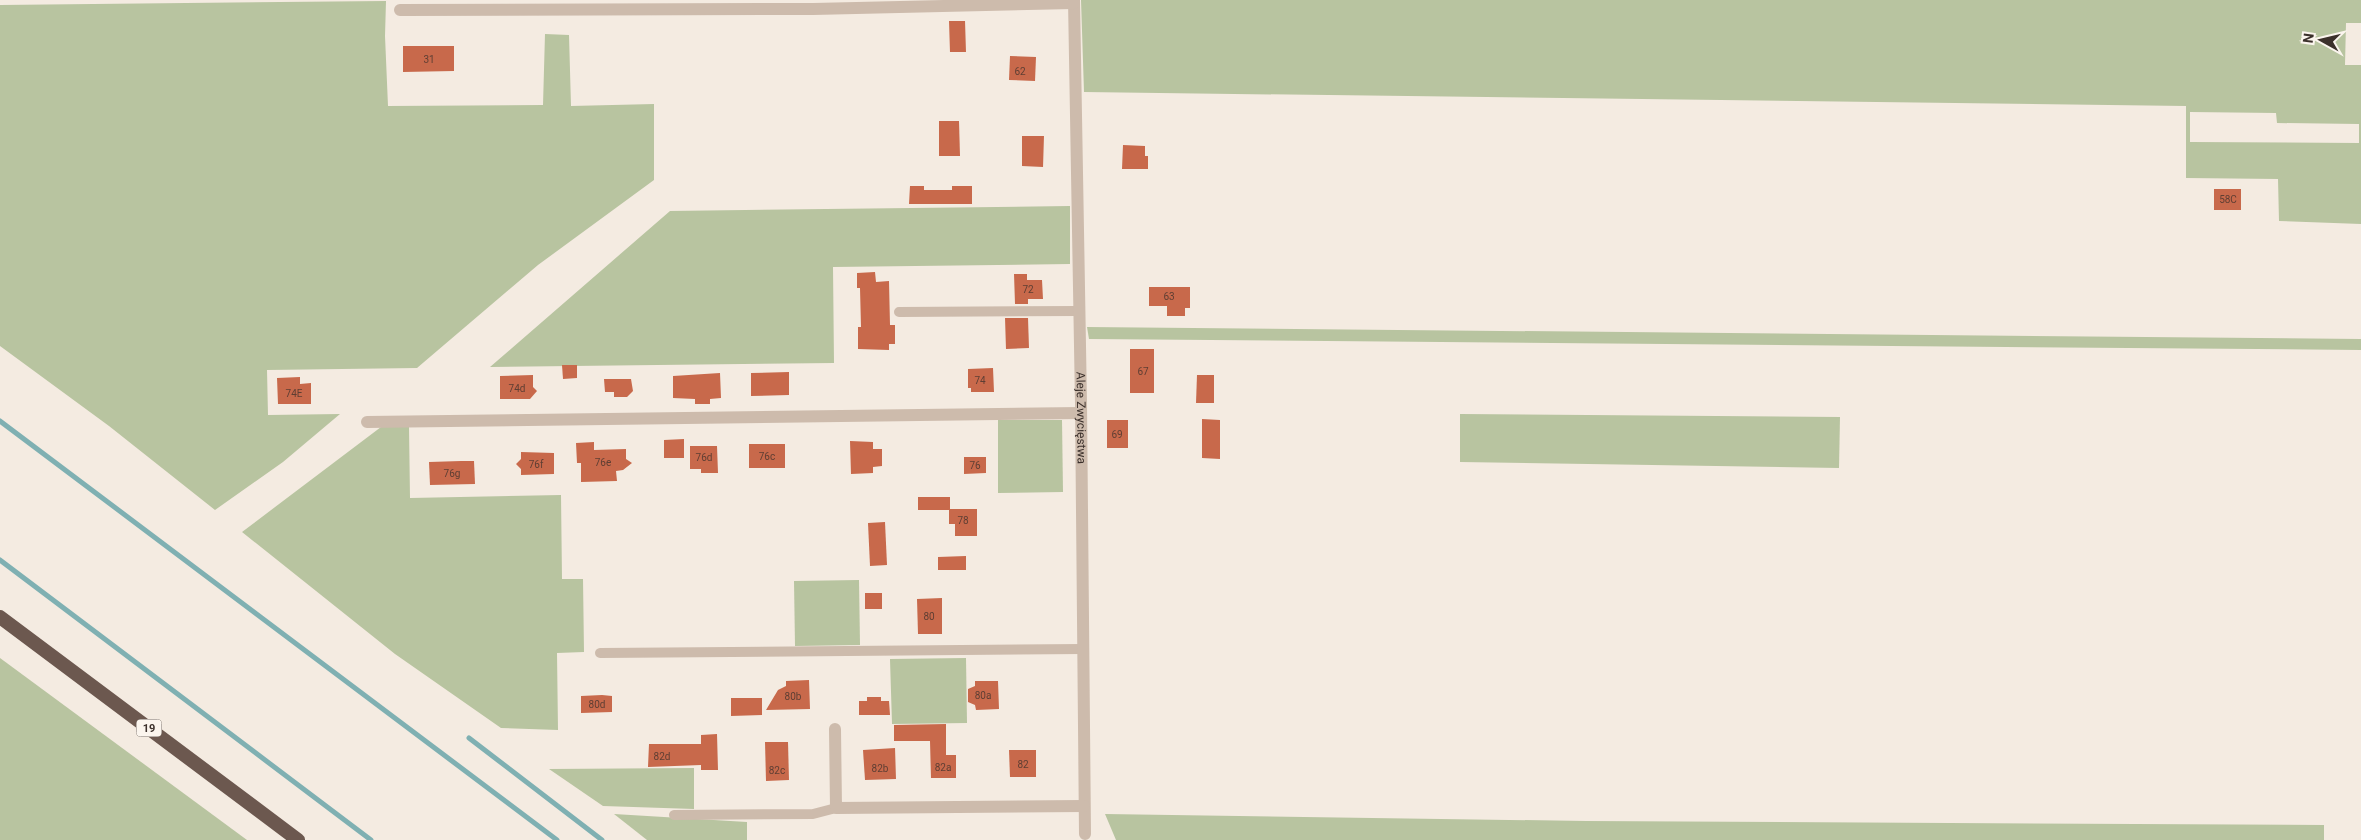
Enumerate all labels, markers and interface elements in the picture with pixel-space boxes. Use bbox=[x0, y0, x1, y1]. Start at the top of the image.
north arrow bbox=[2296, 15, 2346, 65]
text: N bbox=[2300, 32, 2317, 44]
house number: 31 bbox=[423, 54, 435, 65]
house number: 62 bbox=[1014, 66, 1026, 77]
house number: 58C bbox=[2219, 194, 2237, 205]
house number: 72 bbox=[1022, 284, 1034, 295]
house number: 63 bbox=[1163, 291, 1175, 302]
house number: 67 bbox=[1137, 366, 1149, 377]
street label: Aleje Zwycięstwa bbox=[1073, 372, 1089, 464]
house number: 74 bbox=[974, 375, 986, 386]
house number: 74d bbox=[509, 383, 525, 394]
house number: 74E bbox=[286, 388, 303, 399]
house number: 69 bbox=[1111, 429, 1123, 440]
house number: 76c bbox=[759, 451, 775, 462]
house number: 76d bbox=[696, 452, 712, 463]
house number: 76e bbox=[595, 457, 611, 468]
house number: 76f bbox=[529, 459, 544, 470]
house number: 76 bbox=[969, 460, 981, 471]
house number: 76g bbox=[444, 468, 460, 479]
house number: 78 bbox=[957, 515, 969, 526]
house number: 80 bbox=[923, 611, 935, 622]
house number: 80a bbox=[975, 690, 991, 701]
house number: 80b bbox=[785, 691, 802, 702]
house number: 80d bbox=[589, 699, 605, 710]
road number: 19 bbox=[136, 720, 162, 736]
house number: 82d bbox=[654, 751, 670, 762]
house number: 82 bbox=[1017, 759, 1029, 770]
house number: 82a bbox=[935, 762, 951, 773]
house number: 82b bbox=[872, 763, 889, 774]
house number: 82c bbox=[769, 765, 785, 776]

